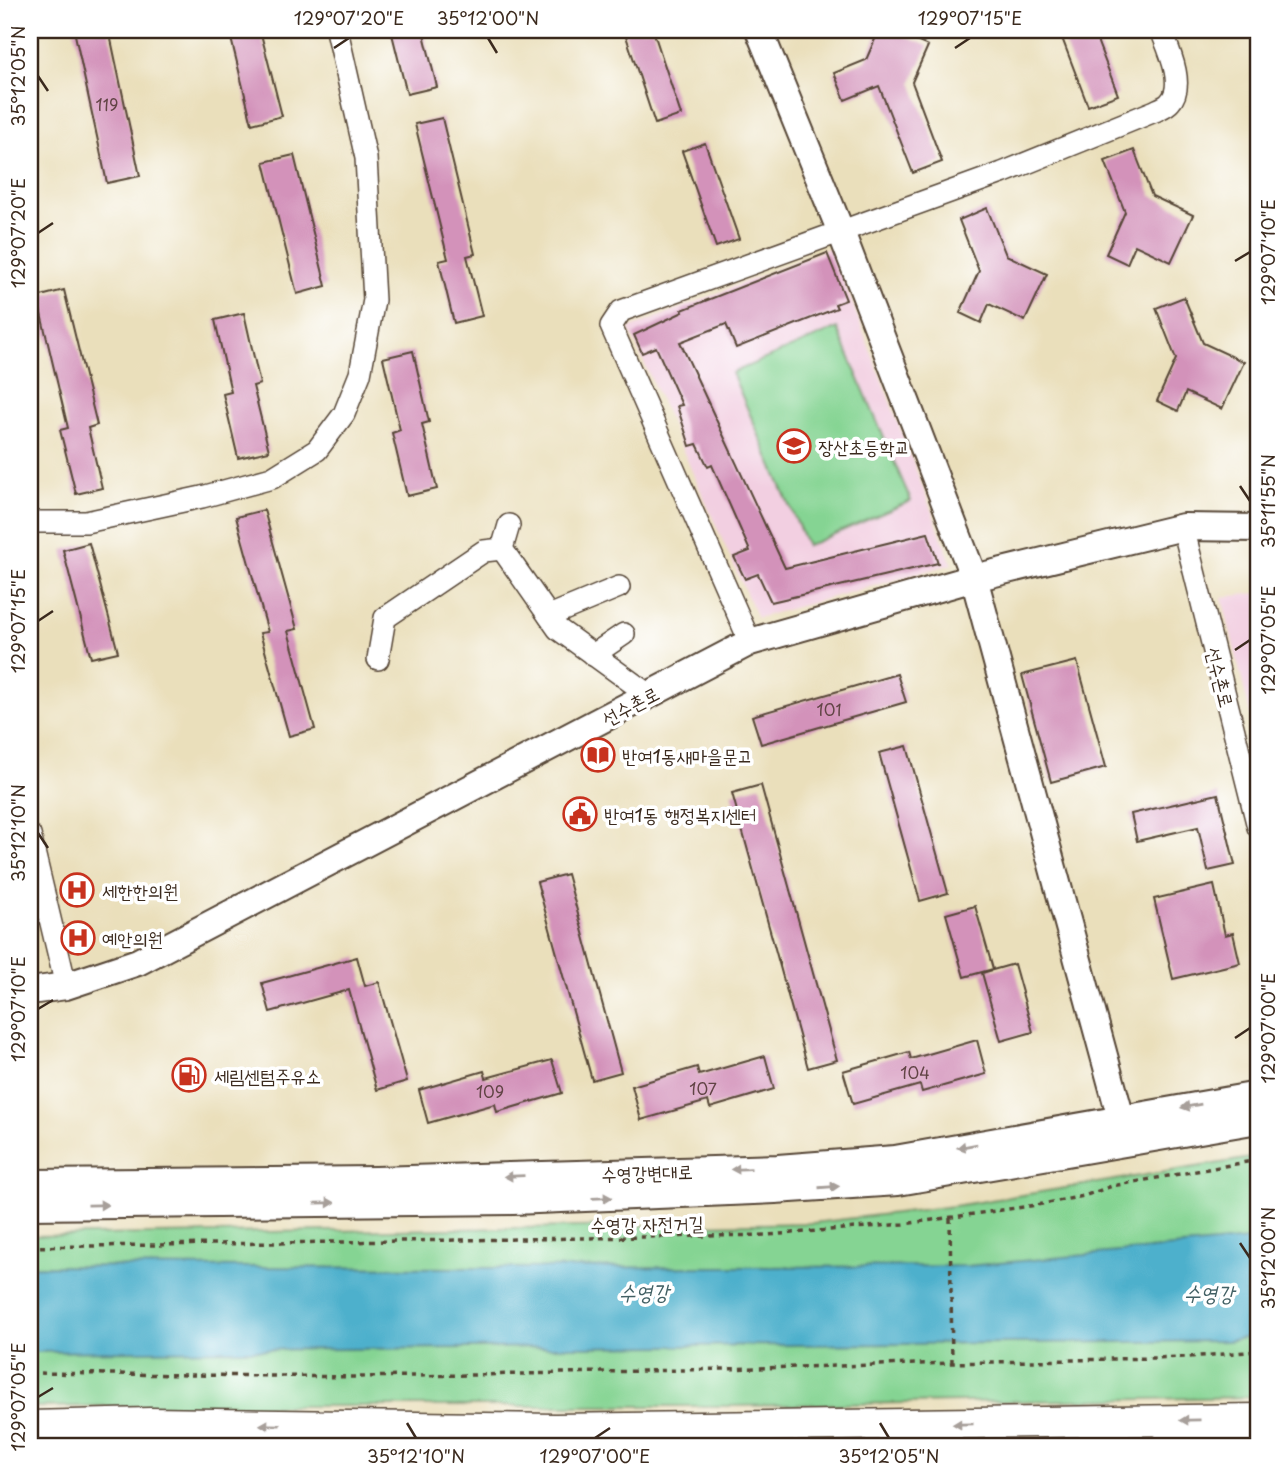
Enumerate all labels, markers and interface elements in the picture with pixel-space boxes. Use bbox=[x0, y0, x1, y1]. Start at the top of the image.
text: 129°07'20"E bbox=[294, 4, 404, 31]
text: 35°12'00"N bbox=[437, 4, 539, 31]
text: 129°07'15"E bbox=[918, 4, 1022, 31]
text: 35°12'05"N bbox=[4, 25, 31, 127]
house number: 119 bbox=[96, 92, 118, 116]
text: 129°07'20"E bbox=[4, 178, 31, 288]
text: 129°07'10"E bbox=[1254, 199, 1281, 305]
school or university icon: 장산초등학교 bbox=[775, 427, 813, 465]
place label: 장산초등학교 bbox=[818, 432, 910, 460]
text: 35°11'55"N bbox=[1254, 454, 1281, 548]
text: 129°07'15"E bbox=[4, 569, 31, 673]
text: 129°07'05"E bbox=[1254, 585, 1281, 695]
street label: 선수촌로 bbox=[1200, 644, 1242, 710]
street label: 선수촌로 bbox=[596, 678, 664, 732]
house number: 101 bbox=[817, 697, 841, 721]
library icon: 반여1동새마을문고 bbox=[579, 736, 617, 774]
place label: 반여1동새마을문고 bbox=[622, 741, 753, 769]
text: 35°12'10"N bbox=[4, 784, 31, 882]
public building icon: 반여1동 행정복지센터 bbox=[561, 795, 599, 833]
place label: 반여1동 행정복지센터 bbox=[604, 800, 756, 828]
hospital icon: 세한한의원 bbox=[58, 871, 96, 909]
place label: 세한한의원 bbox=[102, 876, 178, 904]
hospital icon: 예안의원 bbox=[59, 919, 97, 957]
place label: 예안의원 bbox=[102, 924, 163, 952]
text: 129°07'10"E bbox=[4, 956, 31, 1062]
text: 129°07'00"E bbox=[1254, 973, 1281, 1083]
fuel station icon: 세림센텀주유소 bbox=[170, 1056, 208, 1094]
house number: 104 bbox=[900, 1060, 930, 1084]
place label: 세림센텀주유소 bbox=[214, 1061, 321, 1089]
house number: 107 bbox=[689, 1076, 717, 1100]
house number: 109 bbox=[476, 1079, 504, 1103]
one-way arrow bbox=[1180, 1101, 1202, 1112]
one-way arrow bbox=[956, 1140, 978, 1151]
street label: 수영강변대로 bbox=[601, 1156, 693, 1188]
one-way arrow bbox=[730, 1163, 752, 1174]
one-way arrow bbox=[502, 1170, 524, 1181]
one-way arrow bbox=[818, 1181, 840, 1192]
one-way arrow bbox=[591, 1192, 613, 1203]
one-way arrow bbox=[315, 1197, 337, 1209]
one-way arrow bbox=[87, 1199, 109, 1211]
text: 35°12'00"N bbox=[1254, 1207, 1281, 1309]
street label: 수영강 자전거길 bbox=[590, 1208, 704, 1238]
water label: 수영강 bbox=[618, 1275, 672, 1307]
water label: 수영강 bbox=[1184, 1276, 1236, 1308]
text: 129°07'05"E bbox=[4, 1342, 31, 1452]
one-way arrow bbox=[1179, 1415, 1201, 1426]
one-way arrow bbox=[951, 1418, 973, 1429]
one-way arrow bbox=[258, 1419, 280, 1431]
text: 35°12'10"N bbox=[367, 1442, 465, 1469]
text: 129°07'00"E bbox=[540, 1442, 650, 1469]
text: 35°12'05"N bbox=[838, 1442, 940, 1469]

